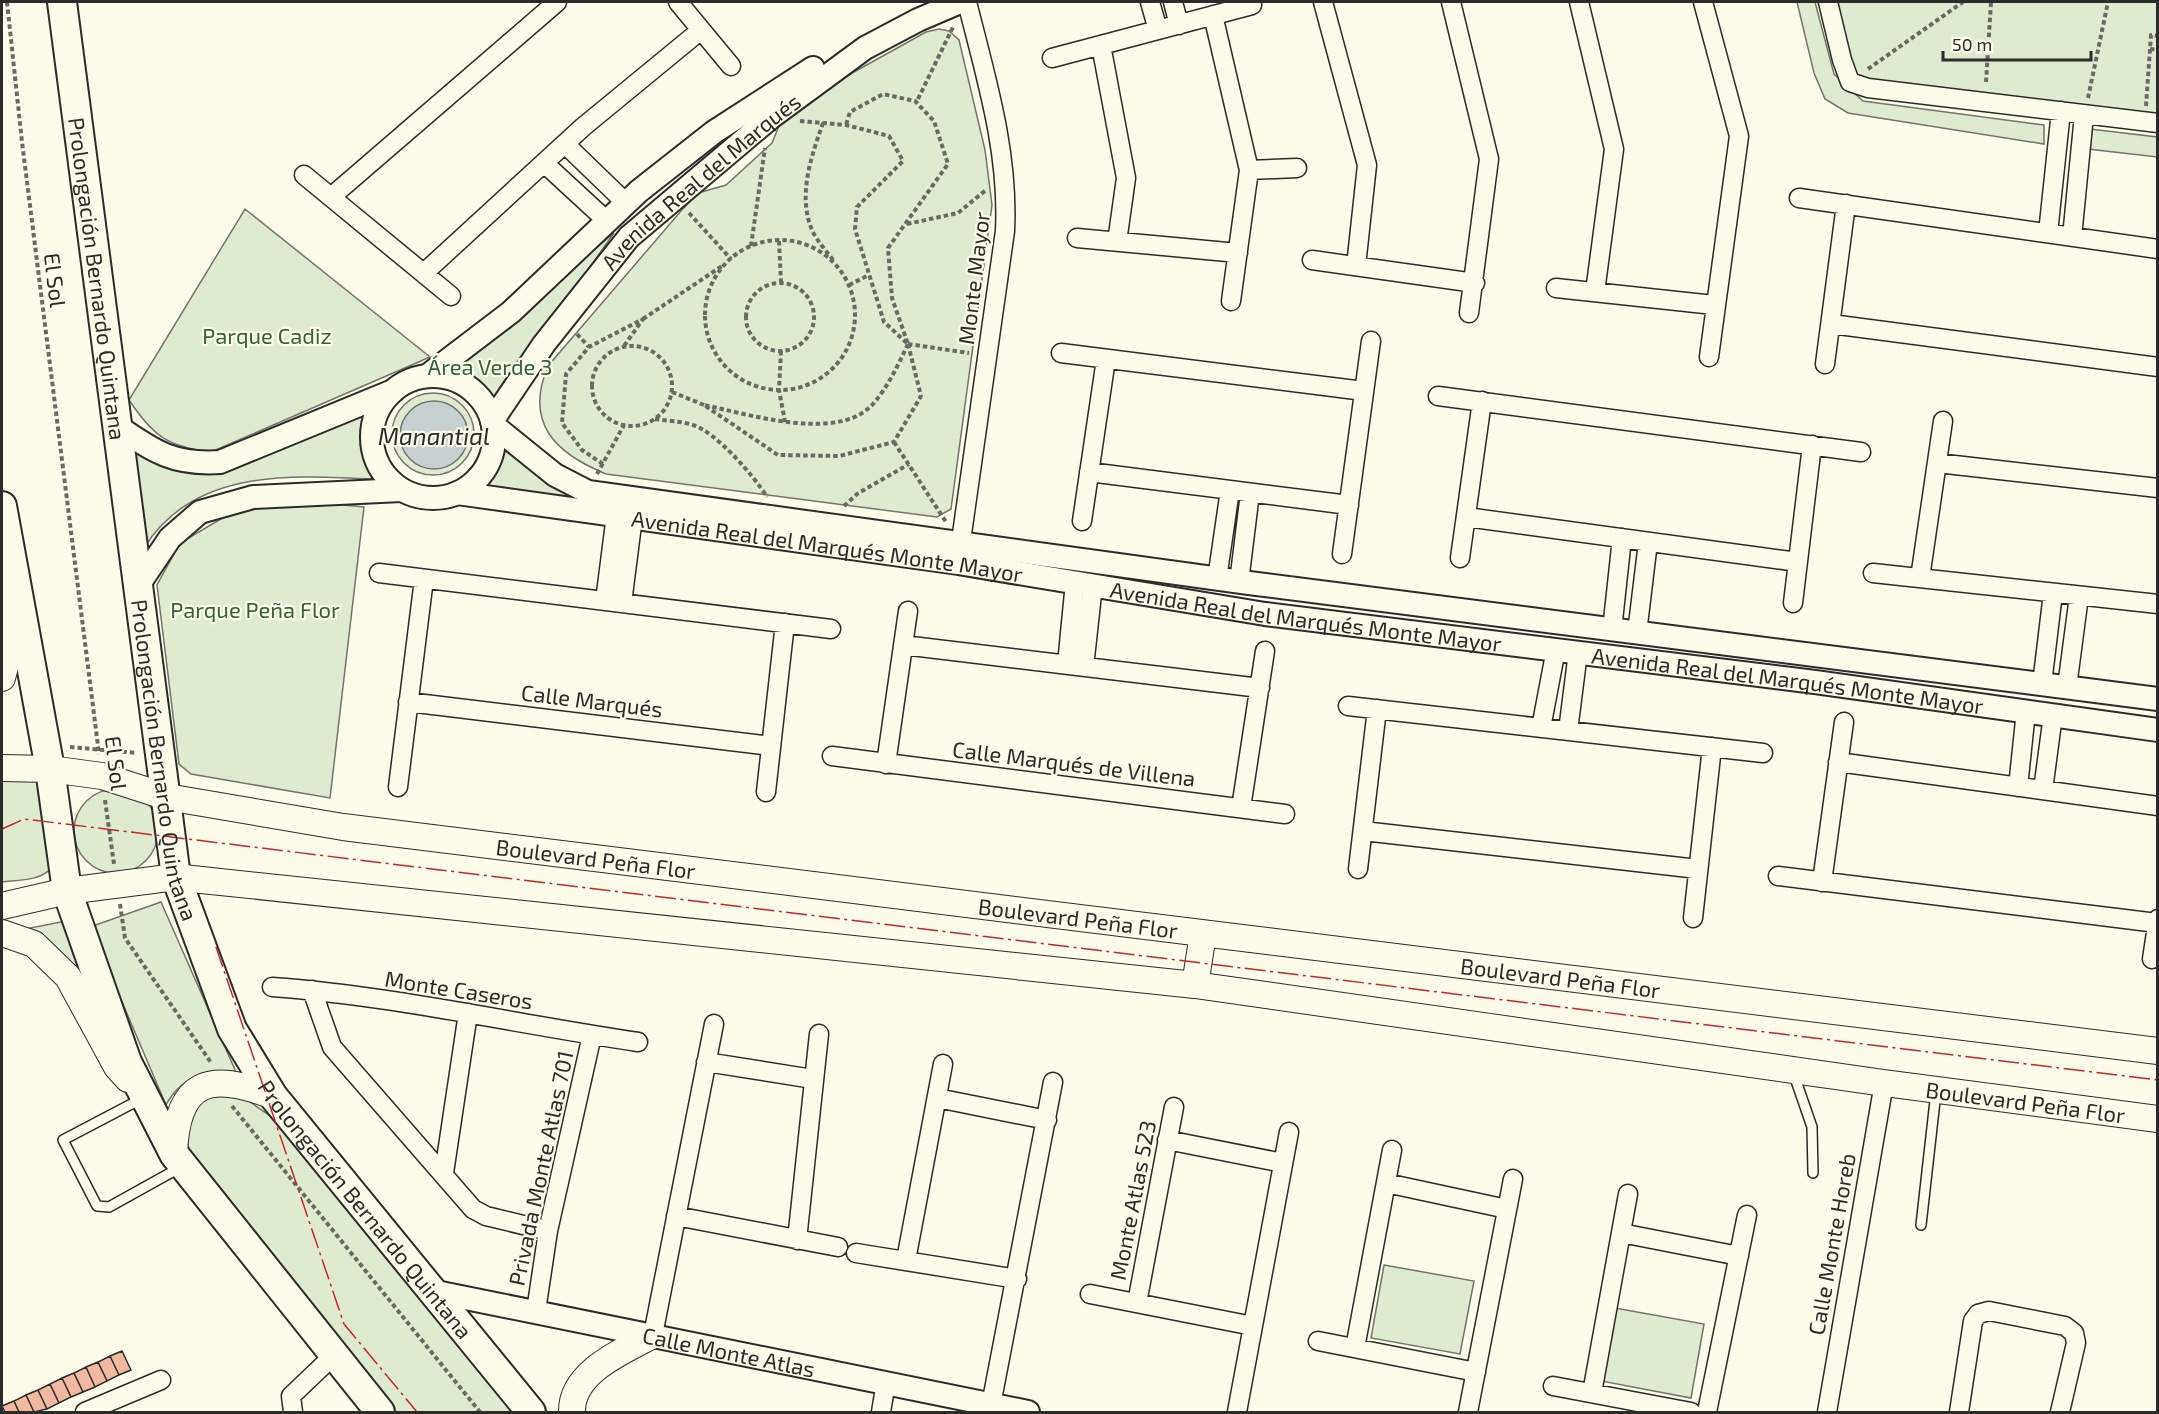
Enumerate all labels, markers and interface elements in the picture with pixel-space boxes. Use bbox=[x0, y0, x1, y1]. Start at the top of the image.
scale bar bbox=[1943, 24, 2092, 62]
text: 50 m bbox=[1952, 33, 1992, 55]
street label: Avenida Real del Marqués bbox=[595, 87, 805, 275]
street label: Prolongación Bernardo Quintana bbox=[64, 116, 132, 442]
street label: Monte Mayor bbox=[952, 210, 994, 346]
street label: El Sol bbox=[40, 251, 72, 309]
park label: Parque Cadiz bbox=[202, 322, 332, 348]
park label: Área Verde 3 bbox=[427, 353, 553, 379]
water label: Manantial bbox=[378, 421, 490, 450]
street label: Avenida Real del Marqués Monte Mayor bbox=[630, 505, 1025, 587]
street label: Avenida Real del Marqués Monte Mayor bbox=[1108, 576, 1503, 656]
park label: Parque Peña Flor bbox=[170, 596, 340, 622]
street label: Prolongación Bernardo Quintana bbox=[127, 598, 204, 924]
street label: Avenida Real del Marqués Monte Mayor bbox=[1590, 642, 1986, 718]
street label: Calle Marqués bbox=[520, 678, 664, 722]
street label: El Sol bbox=[101, 734, 133, 792]
street label: Calle Marqués de Villena bbox=[951, 735, 1197, 791]
street label: Boulevard Peña Flor bbox=[494, 833, 697, 883]
street label: Boulevard Peña Flor bbox=[977, 893, 1180, 943]
street label: Boulevard Peña Flor bbox=[1459, 952, 1662, 1002]
street label: Monte Caseros bbox=[383, 964, 535, 1014]
street label: Privada Monte Atlas 701 bbox=[502, 1048, 578, 1288]
street label: Prolongación Bernardo Quintana bbox=[253, 1075, 478, 1343]
street label: Boulevard Peña Flor bbox=[1924, 1076, 2127, 1128]
street label: Monte Atlas 523 bbox=[1104, 1118, 1160, 1282]
street label: Calle Monte Horeb bbox=[1802, 1151, 1860, 1337]
street label: Calle Monte Atlas bbox=[640, 1321, 817, 1382]

